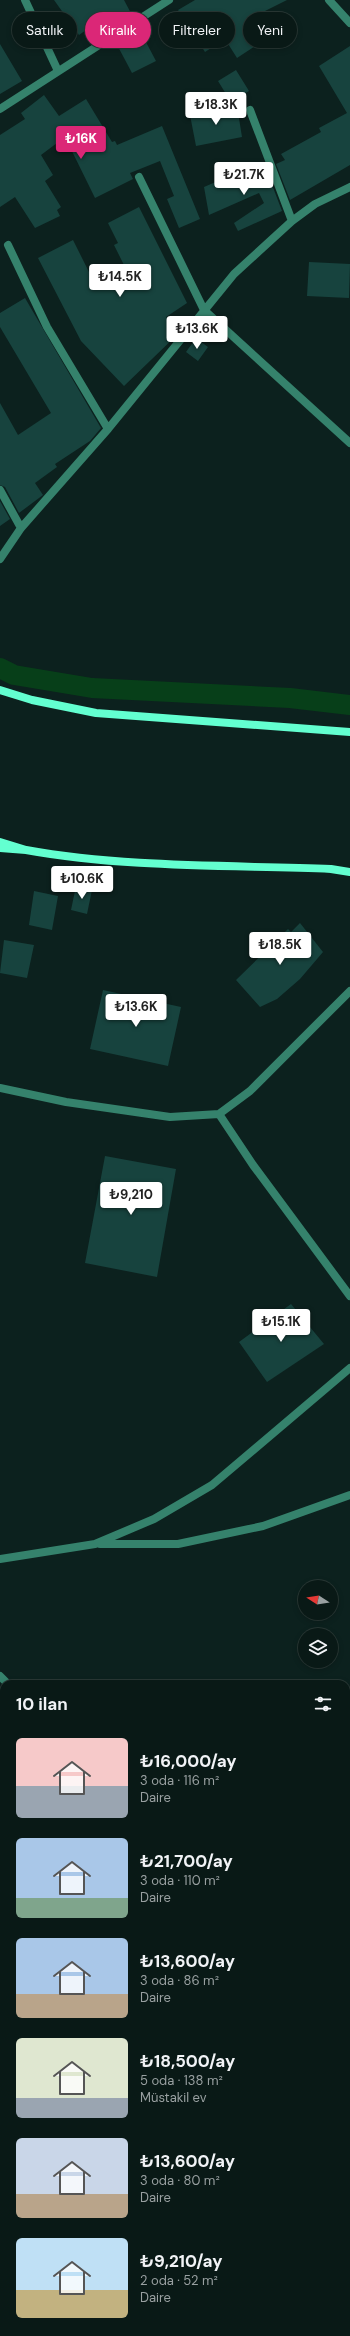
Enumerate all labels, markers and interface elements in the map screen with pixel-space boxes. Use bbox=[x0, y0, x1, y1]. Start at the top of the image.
chip: Satılık bbox=[12, 12, 77, 48]
chip: Kiralık bbox=[85, 12, 151, 48]
chip: Filtreler bbox=[159, 12, 235, 48]
chip: Yeni bbox=[243, 12, 297, 48]
pin: ₺18.3K bbox=[183, 92, 249, 126]
text: ₺18.3K bbox=[194, 96, 238, 113]
pin: ₺16K bbox=[57, 126, 105, 160]
text: ₺16K bbox=[65, 130, 97, 147]
pin: ₺21.7K bbox=[211, 162, 277, 196]
text: ₺21.7K bbox=[223, 166, 265, 183]
pin: ₺14.5K bbox=[87, 264, 153, 298]
text: ₺14.5K bbox=[98, 268, 142, 285]
pin: ₺13.6K bbox=[164, 316, 230, 350]
text: ₺13.6K bbox=[176, 320, 218, 337]
pin: ₺10.6K bbox=[49, 866, 115, 900]
text: ₺10.6K bbox=[60, 870, 104, 887]
pin: ₺18.5K bbox=[247, 932, 313, 966]
text: ₺18.5K bbox=[258, 936, 302, 953]
pin: ₺13.6K bbox=[103, 994, 169, 1028]
text: ₺13.6K bbox=[115, 998, 157, 1015]
pin: ₺9,210 bbox=[98, 1182, 164, 1216]
text: ₺9,210 bbox=[109, 1186, 153, 1203]
pin: ₺15.1K bbox=[248, 1309, 314, 1343]
text: ₺15.1K bbox=[261, 1313, 301, 1330]
north arrow bbox=[298, 1580, 338, 1620]
map controls bbox=[298, 1580, 338, 1668]
button: layers bbox=[298, 1628, 338, 1668]
text: 10 ilan bbox=[16, 1693, 68, 1715]
icon: filters bbox=[312, 1693, 334, 1715]
text: ₺16,000/ay bbox=[140, 1750, 237, 1772]
icon: home bbox=[48, 1754, 96, 1802]
text: 3 oda · 116 m² bbox=[140, 1772, 219, 1789]
text: Daire bbox=[140, 1789, 171, 1806]
text: ₺21,700/ay bbox=[140, 1850, 233, 1872]
icon: home bbox=[48, 1854, 96, 1902]
text: 3 oda · 110 m² bbox=[140, 1872, 220, 1889]
text: Daire bbox=[140, 1889, 171, 1906]
text: ₺13,600/ay bbox=[140, 1950, 235, 1972]
icon: home bbox=[48, 1954, 96, 2002]
text: 3 oda · 86 m² bbox=[140, 1972, 219, 1989]
text: Daire bbox=[140, 1989, 171, 2006]
text: ₺18,500/ay bbox=[140, 2050, 235, 2072]
icon: home bbox=[48, 2054, 96, 2102]
text: 5 oda · 138 m² bbox=[140, 2072, 223, 2089]
text: Müstakil ev bbox=[140, 2089, 207, 2106]
text: ₺13,600/ay bbox=[140, 2150, 235, 2172]
icon: home bbox=[48, 2154, 96, 2202]
text: 3 oda · 80 m² bbox=[140, 2172, 220, 2189]
text: Daire bbox=[140, 2189, 171, 2206]
text: ₺9,210/ay bbox=[140, 2250, 223, 2272]
icon: home bbox=[48, 2254, 96, 2302]
text: 2 oda · 52 m² bbox=[140, 2272, 218, 2289]
text: Daire bbox=[140, 2289, 171, 2306]

